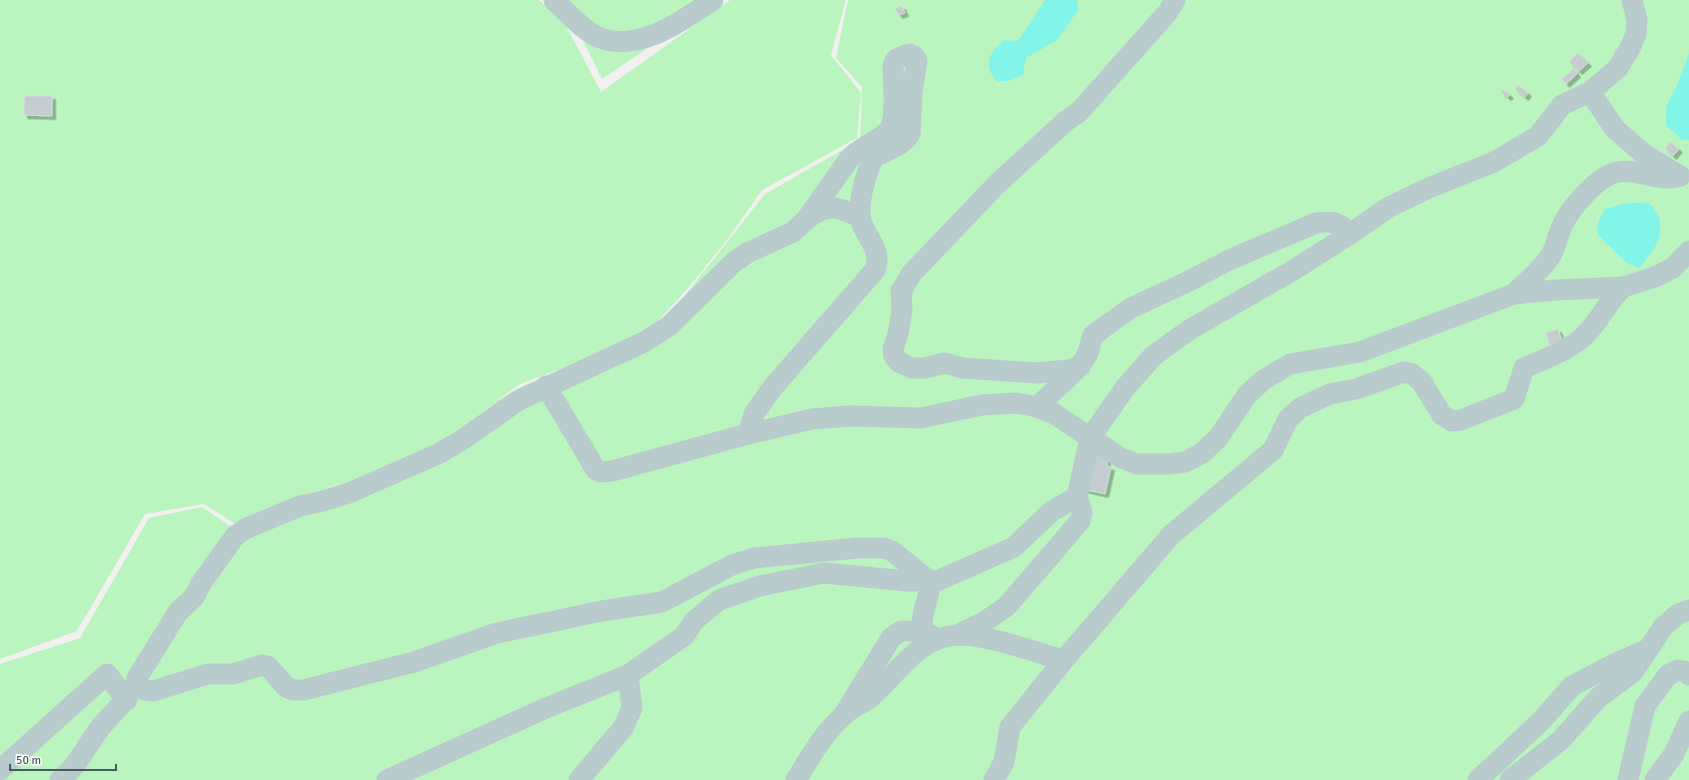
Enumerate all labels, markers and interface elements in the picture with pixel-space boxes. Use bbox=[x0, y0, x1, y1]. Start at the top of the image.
scale bar bbox=[10, 746, 116, 772]
text: 50 m bbox=[16, 753, 41, 768]

